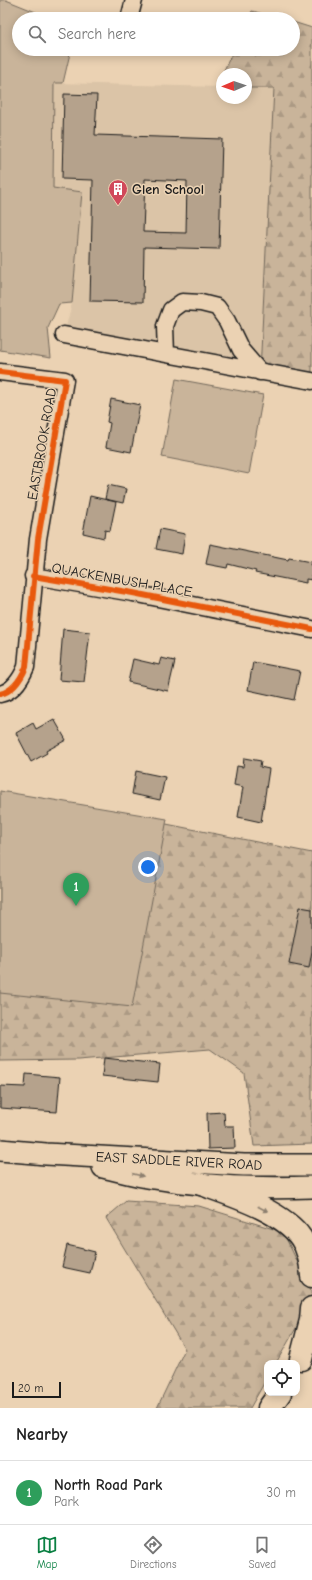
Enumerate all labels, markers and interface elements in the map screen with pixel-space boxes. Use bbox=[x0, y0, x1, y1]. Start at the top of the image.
search box bbox=[12, 12, 300, 56]
icon: search bbox=[26, 23, 48, 45]
text: Search here bbox=[58, 25, 136, 43]
north arrow bbox=[216, 68, 252, 104]
building icon: Glen School bbox=[107, 178, 129, 206]
place label: Glen School bbox=[132, 181, 204, 198]
street label: EASTBROOK ROAD bbox=[24, 386, 60, 501]
street label: QUACKENBUSH PLACE bbox=[50, 559, 194, 601]
your location bbox=[138, 857, 158, 877]
pin: 1 bbox=[63, 873, 89, 906]
street label: EAST SADDLE RIVER ROAD bbox=[95, 1148, 263, 1174]
one-way arrow bbox=[132, 1173, 145, 1179]
one-way arrow bbox=[258, 1206, 269, 1212]
map controls bbox=[264, 1360, 300, 1396]
button: locate bbox=[264, 1360, 300, 1396]
scale bar bbox=[12, 1380, 61, 1399]
text: 20 m bbox=[18, 1382, 43, 1395]
text: Nearby bbox=[16, 1425, 67, 1444]
text: North Road Park bbox=[54, 1476, 162, 1494]
text: 1 bbox=[26, 1485, 32, 1500]
text: 30 m bbox=[266, 1485, 296, 1500]
text: Park bbox=[54, 1494, 79, 1509]
tab: Map bbox=[36, 1534, 58, 1571]
tab: Directions bbox=[130, 1534, 177, 1571]
tab: Saved bbox=[249, 1534, 276, 1571]

